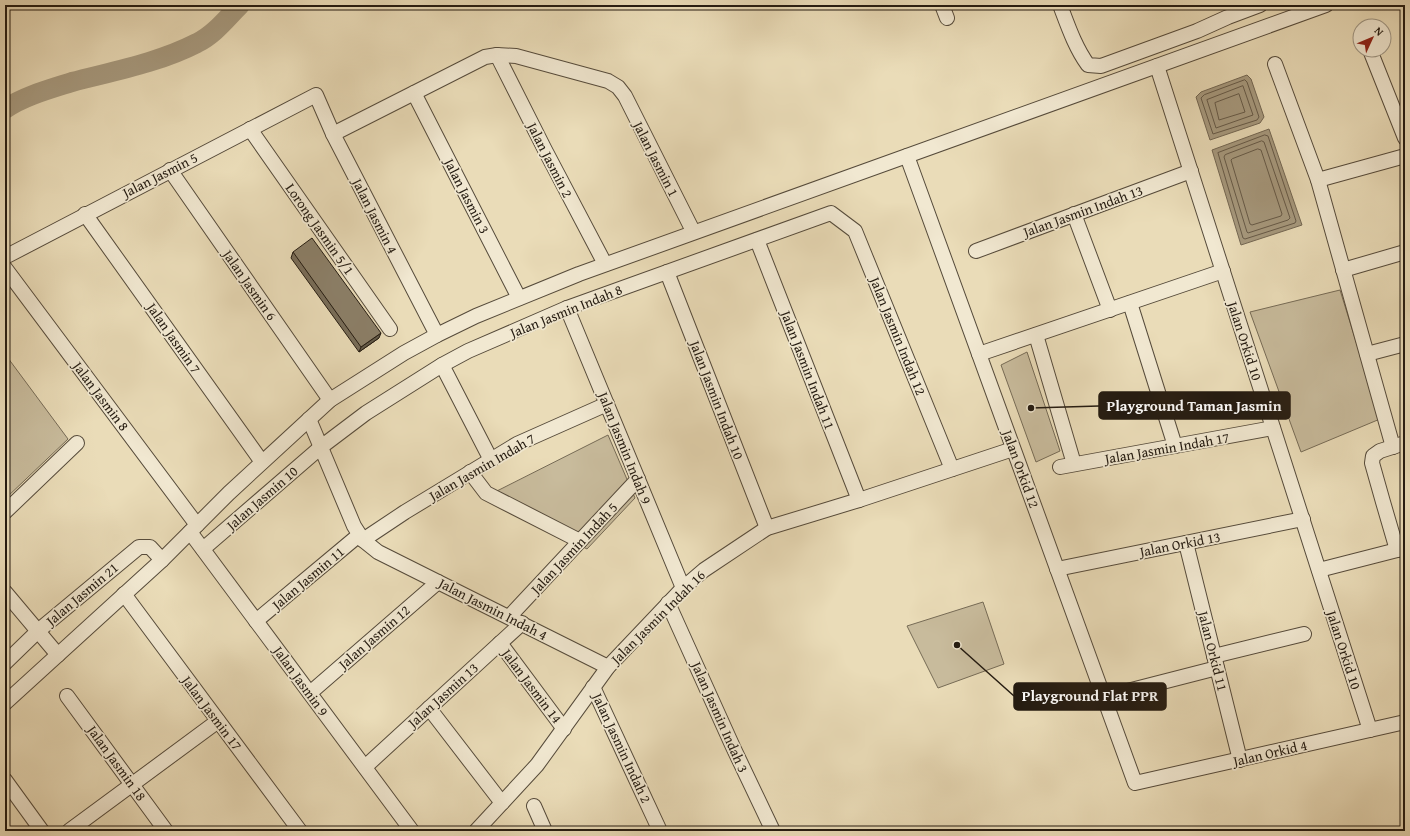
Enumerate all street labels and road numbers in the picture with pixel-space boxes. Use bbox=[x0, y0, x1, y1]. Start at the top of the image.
street label: Jalan Jasmin 1 bbox=[628, 116, 684, 200]
street label: Jalan Jasmin 2 bbox=[522, 117, 578, 201]
street label: Jalan Jasmin 5 bbox=[117, 147, 201, 203]
street label: Jalan Jasmin 3 bbox=[439, 153, 495, 237]
street label: Jalan Jasmin 4 bbox=[347, 173, 403, 257]
street label: Lorong Jasmin 5/1 bbox=[281, 179, 359, 279]
street label: Jalan Jasmin Indah 13 bbox=[1018, 180, 1146, 243]
street label: Jalan Jasmin 6 bbox=[217, 244, 282, 325]
street label: Jalan Jasmin Indah 12 bbox=[864, 272, 931, 398]
street label: Jalan Jasmin Indah 8 bbox=[505, 279, 625, 343]
street label: Jalan Jasmin 7 bbox=[141, 297, 206, 378]
street label: Jalan Orkid 10 bbox=[1222, 297, 1267, 383]
street label: Jalan Jasmin Indah 11 bbox=[775, 306, 840, 432]
street label: Jalan Jasmin Indah 10 bbox=[684, 336, 749, 463]
street label: Jalan Jasmin 8 bbox=[67, 356, 134, 435]
street label: Jalan Jasmin Indah 9 bbox=[593, 387, 657, 507]
street label: Jalan Orkid 12 bbox=[997, 425, 1044, 511]
street label: Jalan Jasmin Indah 17 bbox=[1101, 427, 1231, 469]
street label: Jalan Jasmin Indah 7 bbox=[424, 428, 539, 507]
street label: Jalan Jasmin 10 bbox=[220, 461, 302, 536]
street label: Jalan Jasmin Indah 5 bbox=[525, 498, 622, 600]
street label: Jalan Orkid 13 bbox=[1136, 526, 1222, 562]
street label: Jalan Jasmin 11 bbox=[266, 542, 348, 616]
street label: Jalan Jasmin 21 bbox=[40, 558, 122, 632]
street label: Jalan Jasmin Indah 16 bbox=[605, 565, 710, 670]
street label: Jalan Jasmin Indah 4 bbox=[434, 572, 551, 645]
street label: Jalan Jasmin 12 bbox=[332, 600, 414, 675]
street label: Jalan Orkid 10 bbox=[1321, 606, 1366, 692]
street label: Jalan Orkid 11 bbox=[1193, 607, 1233, 693]
street label: Jalan Jasmin 9 bbox=[268, 640, 333, 720]
street label: Jalan Jasmin 14 bbox=[496, 643, 567, 728]
street label: Jalan Jasmin Indah 3 bbox=[686, 657, 753, 776]
street label: Jalan Jasmin 13 bbox=[402, 658, 483, 734]
street label: Jalan Jasmin 17 bbox=[176, 670, 247, 755]
street label: Jalan Jasmin Indah 2 bbox=[587, 688, 656, 806]
street label: Jalan Jasmin 18 bbox=[82, 720, 151, 805]
street label: Jalan Orkid 4 bbox=[1229, 735, 1309, 772]

